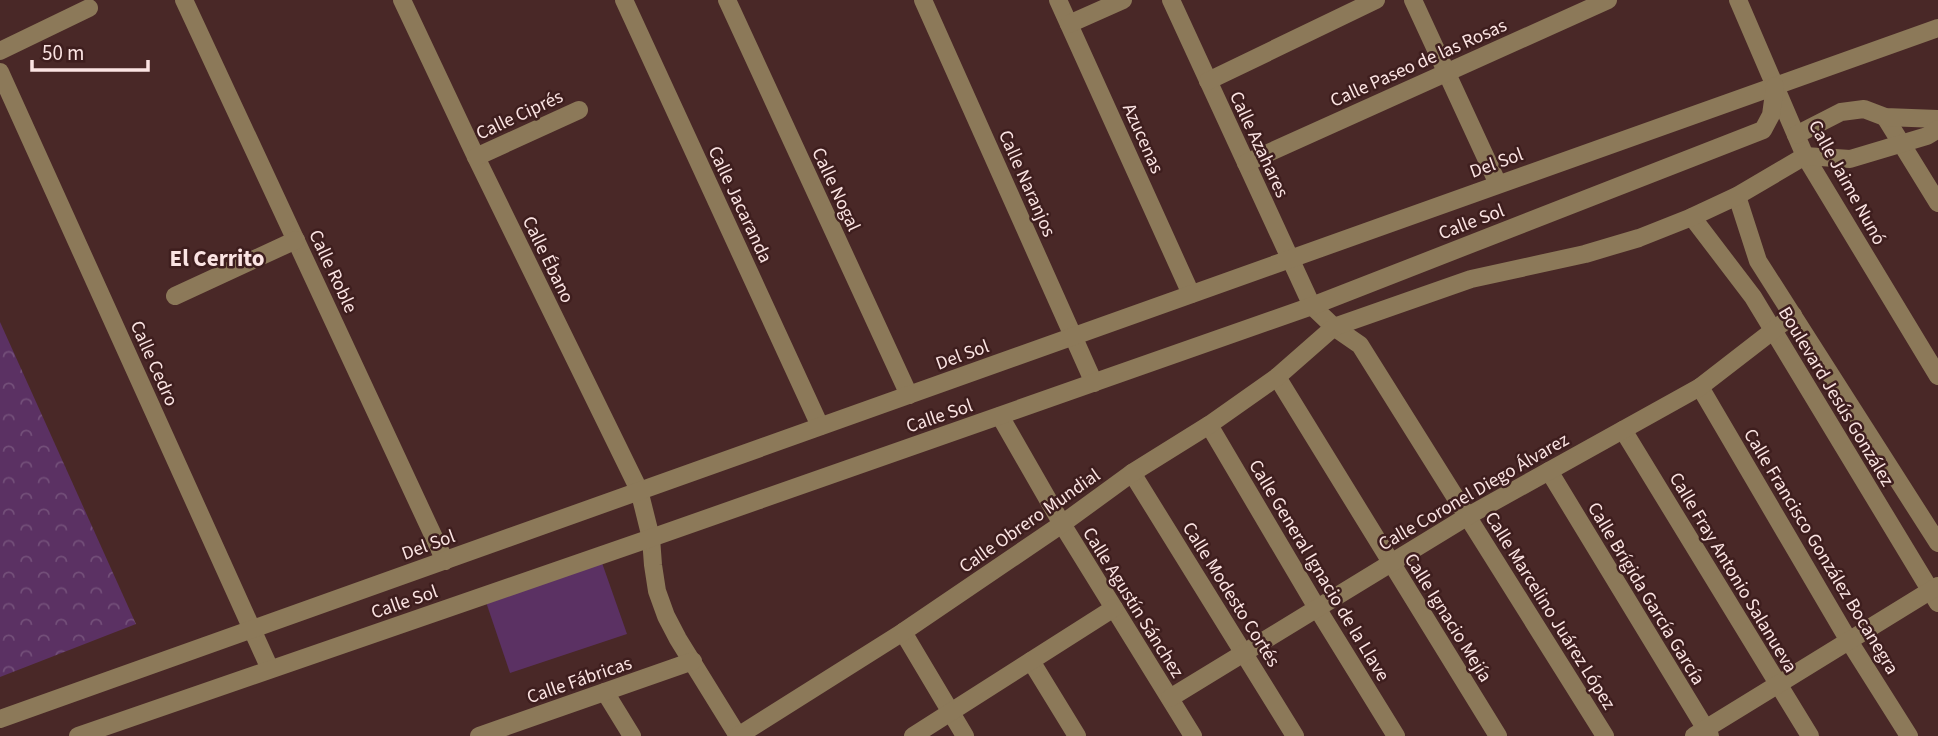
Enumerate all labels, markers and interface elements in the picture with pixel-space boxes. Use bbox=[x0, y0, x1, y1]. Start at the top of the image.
street label: Calle Paseo de las Rosas bbox=[1326, 12, 1511, 114]
scale bar bbox=[32, 28, 147, 72]
text: 50 m bbox=[42, 38, 84, 68]
street label: Calle Ciprés bbox=[472, 83, 568, 147]
street label: Calle Azahares bbox=[1222, 87, 1295, 202]
street label: Azucenas bbox=[1115, 99, 1170, 178]
street label: Calle Jaime Nunó bbox=[1801, 115, 1892, 250]
street label: Calle Naranjos bbox=[991, 126, 1062, 241]
street label: Del Sol bbox=[1466, 141, 1527, 186]
street label: Calle Jacaranda bbox=[701, 142, 779, 268]
street label: Calle Nogal bbox=[804, 143, 867, 236]
street label: Calle Sol bbox=[1435, 197, 1509, 247]
street label: Calle Ébano bbox=[515, 212, 580, 308]
street label: Calle Roble bbox=[302, 226, 364, 318]
district label: El Cerrito bbox=[170, 242, 264, 275]
street label: Boulevard Jesús González bbox=[1771, 302, 1900, 492]
street label: Calle Cedro bbox=[123, 317, 184, 411]
street label: Del Sol bbox=[932, 333, 993, 378]
street label: Calle Sol bbox=[903, 392, 976, 440]
street label: Calle Francisco González Bocanegra bbox=[1736, 424, 1905, 680]
street label: Calle Coronel Diego Álvarez bbox=[1374, 427, 1574, 558]
street label: Calle General Ignacio de la Llave bbox=[1242, 455, 1396, 687]
street label: Calle Obrero Mundial bbox=[954, 462, 1106, 580]
street label: Calle Fray Antonio Salanueva bbox=[1662, 467, 1803, 678]
street label: Calle Brígida García García bbox=[1580, 497, 1711, 690]
street label: Calle Marcelino Juárez López bbox=[1478, 507, 1622, 715]
street label: Calle Modesto Cortés bbox=[1175, 517, 1286, 673]
street label: Calle Agustín Sánchez bbox=[1075, 522, 1190, 683]
street label: Del Sol bbox=[398, 523, 459, 568]
street label: Calle Ignacio Mejía bbox=[1397, 548, 1498, 687]
street label: Calle Sol bbox=[368, 578, 441, 626]
street label: Calle Fábricas bbox=[523, 650, 636, 711]

